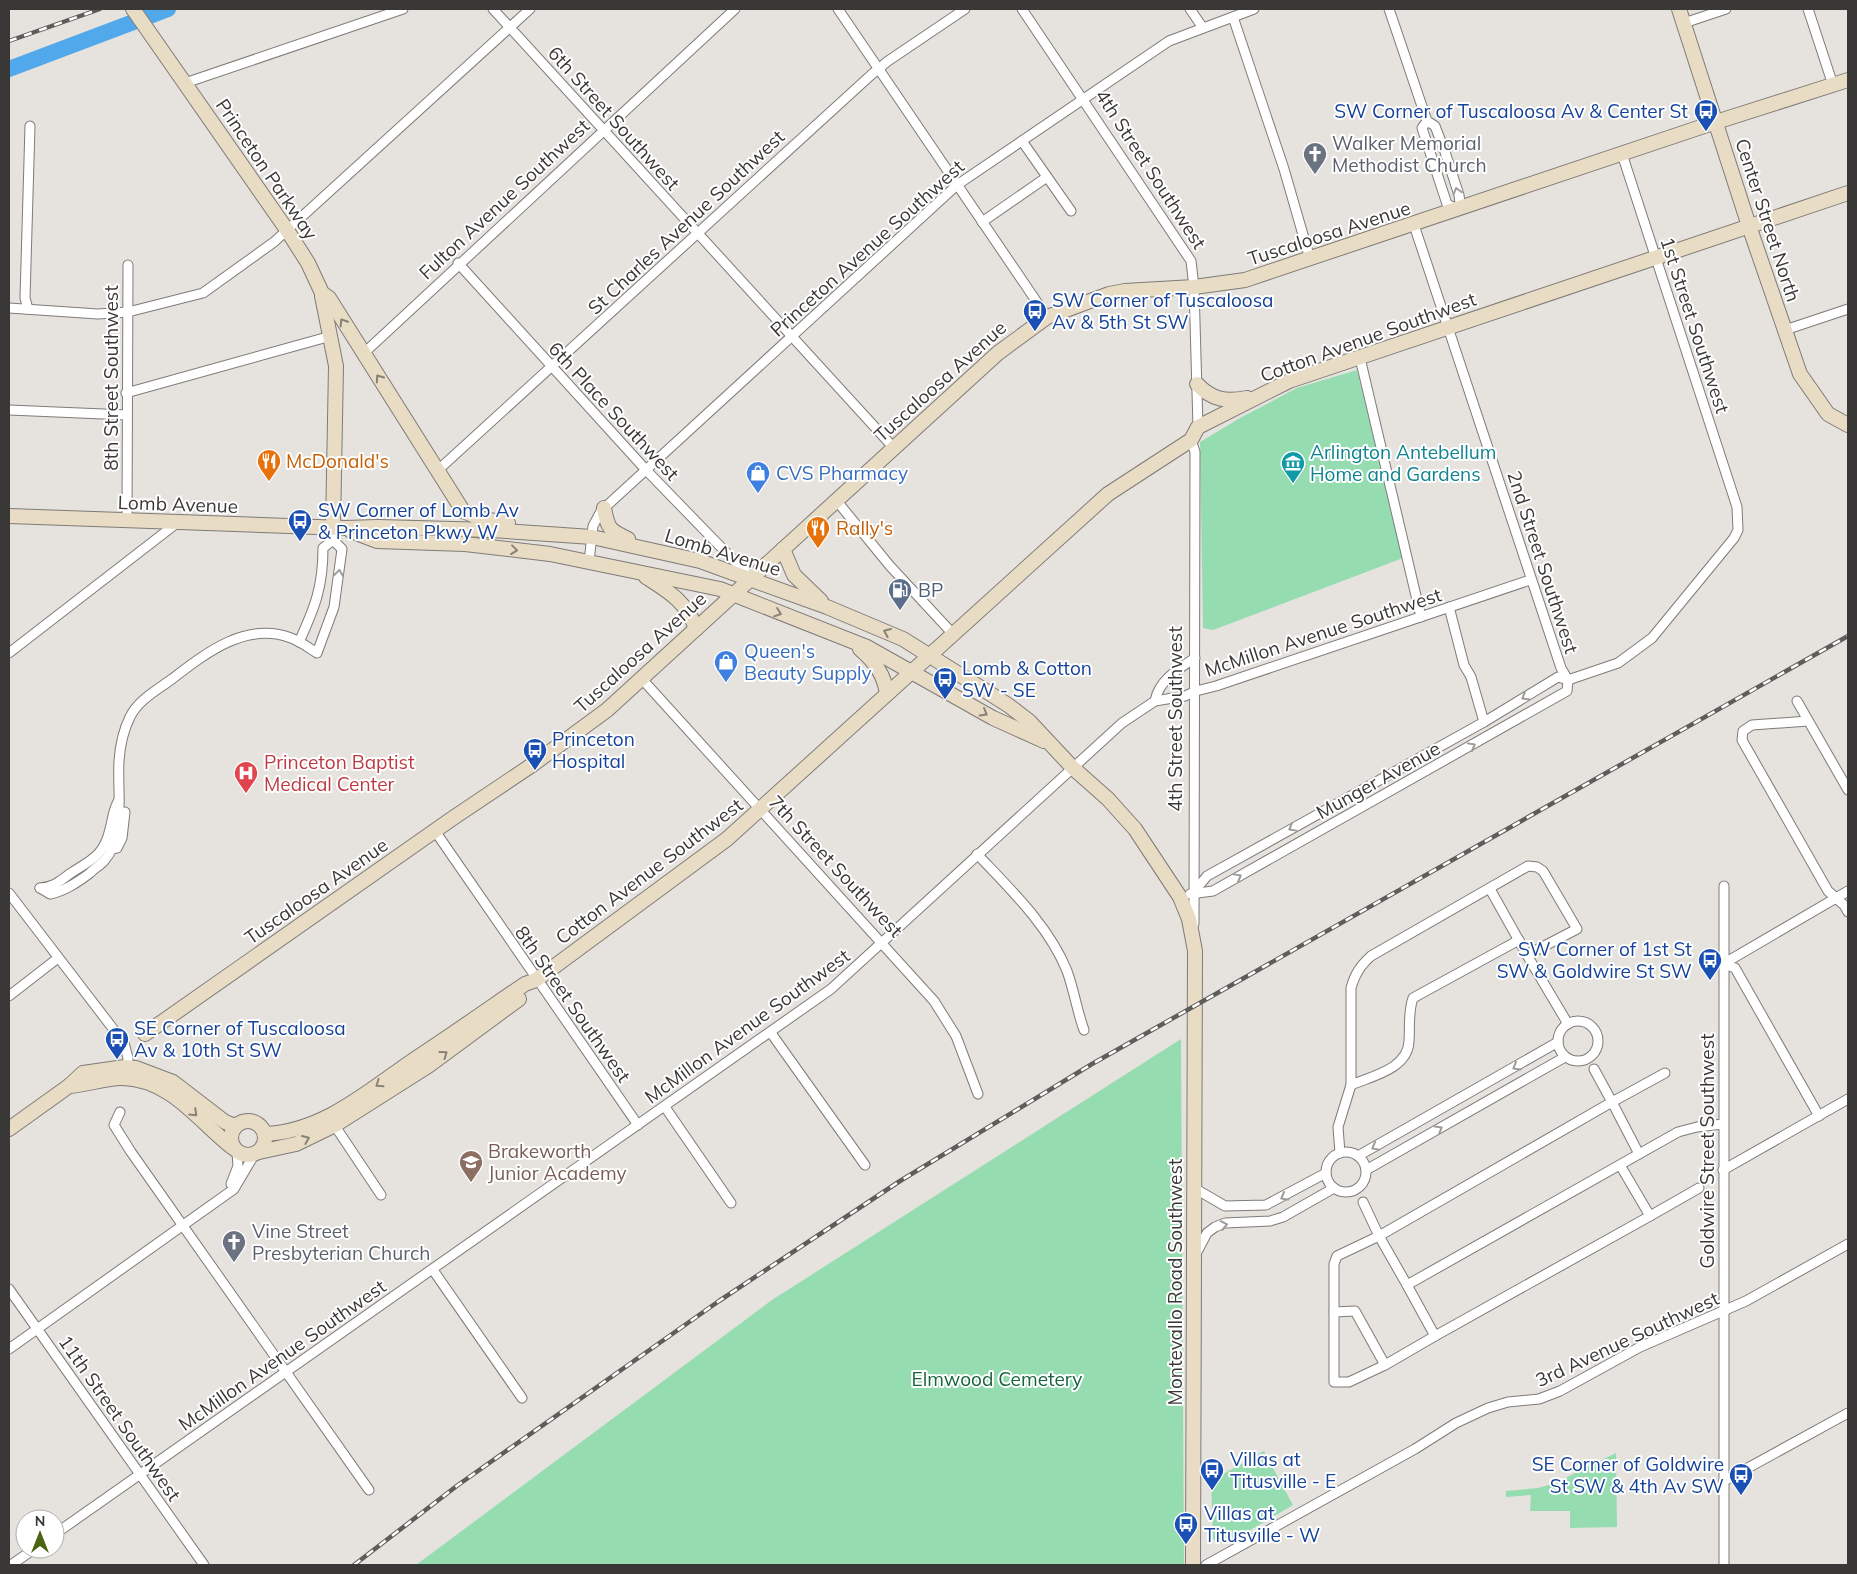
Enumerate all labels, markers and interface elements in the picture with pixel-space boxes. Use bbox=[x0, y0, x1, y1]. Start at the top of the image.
street label: 6th Street Southwest bbox=[543, 41, 685, 195]
street label: 4th Street Southwest bbox=[1090, 85, 1212, 254]
street label: Princeton Parkway bbox=[211, 94, 323, 244]
bus stop icon: SW Corner of Tuscaloosa Av & Center St bbox=[1693, 98, 1719, 132]
place label: SW Corner of Tuscaloosa Av & Center St bbox=[1334, 99, 1688, 123]
street label: Fulton Avenue Southwest bbox=[414, 113, 595, 284]
street label: St Charles Avenue Southwest bbox=[583, 124, 790, 320]
place label: Walker Memorial Methodist Church bbox=[1332, 131, 1487, 177]
street label: Center Street North bbox=[1730, 135, 1806, 305]
church icon: Walker Memorial Methodist Church bbox=[1302, 141, 1328, 175]
street label: Princeton Avenue Southwest bbox=[765, 154, 969, 342]
one-way arrow bbox=[1453, 187, 1463, 196]
street label: Tuscaloosa Avenue bbox=[1245, 195, 1413, 271]
street label: 1st Street Southwest bbox=[1655, 234, 1735, 416]
street label: 8th Street Southwest bbox=[99, 285, 123, 471]
street label: Cotton Avenue Southwest bbox=[1257, 287, 1480, 387]
place label: SW Corner of Tuscaloosa Av & 5th St SW bbox=[1052, 288, 1274, 334]
bus stop icon: SW Corner of Tuscaloosa Av & 5th St SW bbox=[1022, 298, 1048, 332]
street label: Tuscaloosa Avenue bbox=[869, 315, 1011, 447]
one-way arrow bbox=[340, 319, 349, 328]
street label: 6th Place Southwest bbox=[544, 337, 685, 486]
one-way arrow bbox=[376, 375, 386, 384]
place label: Arlington Antebellum Home and Gardens bbox=[1310, 440, 1496, 486]
restaurant icon: McDonald's bbox=[256, 448, 282, 482]
place label: McDonald's bbox=[286, 449, 389, 473]
museum icon: Arlington Antebellum Home and Gardens bbox=[1280, 450, 1306, 484]
shop icon: CVS Pharmacy bbox=[745, 460, 771, 494]
place label: CVS Pharmacy bbox=[776, 461, 908, 485]
street label: 2nd Street Southwest bbox=[1502, 468, 1584, 657]
street label: Lomb Avenue bbox=[117, 490, 239, 518]
place label: SW Corner of Lomb Av & Princeton Pkwy W bbox=[318, 498, 519, 544]
bus stop icon: SW Corner of Lomb Av & Princeton Pkwy W bbox=[287, 508, 313, 542]
restaurant icon: Rally's bbox=[805, 515, 831, 549]
place label: Rally's bbox=[836, 516, 893, 540]
street label: Lomb Avenue bbox=[662, 523, 784, 581]
one-way arrow bbox=[510, 544, 518, 555]
one-way arrow bbox=[333, 568, 344, 576]
fuel station icon: BP bbox=[887, 577, 913, 611]
place label: BP bbox=[918, 578, 943, 602]
street label: McMillon Avenue Southwest bbox=[1202, 582, 1445, 682]
street label: Tuscaloosa Avenue bbox=[569, 586, 711, 718]
one-way arrow bbox=[773, 607, 782, 617]
street label: 4th Street Southwest bbox=[1163, 626, 1187, 812]
one-way arrow bbox=[883, 628, 892, 638]
place label: Queen's Beauty Supply bbox=[744, 639, 872, 685]
shop icon: Queen's Beauty Supply bbox=[713, 649, 739, 683]
place label: Lomb & Cotton SW - SE bbox=[962, 656, 1092, 702]
bus stop icon: Lomb & Cotton SW - SE bbox=[932, 666, 958, 700]
one-way arrow bbox=[1522, 690, 1531, 700]
one-way arrow bbox=[979, 707, 988, 717]
place label: Princeton Hospital bbox=[552, 727, 635, 773]
street label: Munger Avenue bbox=[1312, 736, 1444, 824]
bus stop icon: Princeton Hospital bbox=[522, 737, 548, 771]
one-way arrow bbox=[1466, 743, 1475, 753]
place label: Princeton Baptist Medical Center bbox=[264, 750, 415, 796]
hospital icon: Princeton Baptist Medical Center bbox=[233, 760, 259, 794]
street label: 7th Street Southwest bbox=[764, 790, 908, 942]
street label: Cotton Avenue Southwest bbox=[551, 793, 748, 949]
one-way arrow bbox=[1289, 822, 1298, 832]
street label: Tuscaloosa Avenue bbox=[240, 833, 392, 949]
one-way arrow bbox=[1233, 873, 1242, 883]
street label: 8th Street Southwest bbox=[510, 921, 636, 1087]
place label: SW Corner of 1st St SW & Goldwire St SW bbox=[1497, 937, 1692, 983]
street label: McMillon Avenue Southwest bbox=[640, 943, 855, 1109]
bus stop icon: SW Corner of 1st St SW & Goldwire St SW bbox=[1697, 947, 1723, 981]
place label: SE Corner of Tuscaloosa Av & 10th St SW bbox=[134, 1016, 346, 1062]
bus stop icon: SE Corner of Tuscaloosa Av & 10th St SW bbox=[104, 1026, 130, 1060]
street label: Goldwire Street Southwest bbox=[1695, 1033, 1719, 1269]
one-way arrow bbox=[438, 1051, 448, 1060]
one-way arrow bbox=[1512, 1060, 1521, 1070]
one-way arrow bbox=[375, 1078, 385, 1087]
one-way arrow bbox=[188, 1107, 197, 1116]
one-way arrow bbox=[1434, 1125, 1443, 1135]
one-way arrow bbox=[301, 1135, 310, 1146]
place label: Brakeworth Junior Academy bbox=[488, 1139, 627, 1185]
one-way arrow bbox=[1371, 1141, 1380, 1151]
school or university icon: Brakeworth Junior Academy bbox=[458, 1149, 484, 1183]
street label: Montevallo Road Southwest bbox=[1163, 1158, 1187, 1405]
one-way arrow bbox=[1280, 1191, 1289, 1201]
place label: Vine Street Presbyterian Church bbox=[252, 1219, 430, 1265]
one-way arrow bbox=[1220, 1220, 1229, 1230]
church icon: Vine Street Presbyterian Church bbox=[221, 1229, 247, 1263]
street label: McMillon Avenue Southwest bbox=[174, 1274, 391, 1436]
street label: 3rd Avenue Southwest bbox=[1531, 1286, 1723, 1392]
street label: 11th Street Southwest bbox=[54, 1330, 187, 1506]
park label: Elmwood Cemetery bbox=[912, 1367, 1082, 1391]
place label: Villas at Titusville - E bbox=[1230, 1447, 1336, 1493]
place label: SE Corner of Goldwire St SW & 4th Av SW bbox=[1532, 1452, 1724, 1498]
bus stop icon: Villas at Titusville - E bbox=[1199, 1457, 1225, 1491]
bus stop icon: SE Corner of Goldwire St SW & 4th Av SW bbox=[1728, 1462, 1754, 1496]
place label: Villas at Titusville - W bbox=[1204, 1501, 1320, 1547]
north arrow bbox=[15, 1509, 65, 1559]
bus stop icon: Villas at Titusville - W bbox=[1173, 1511, 1199, 1545]
text: N bbox=[35, 1512, 45, 1530]

